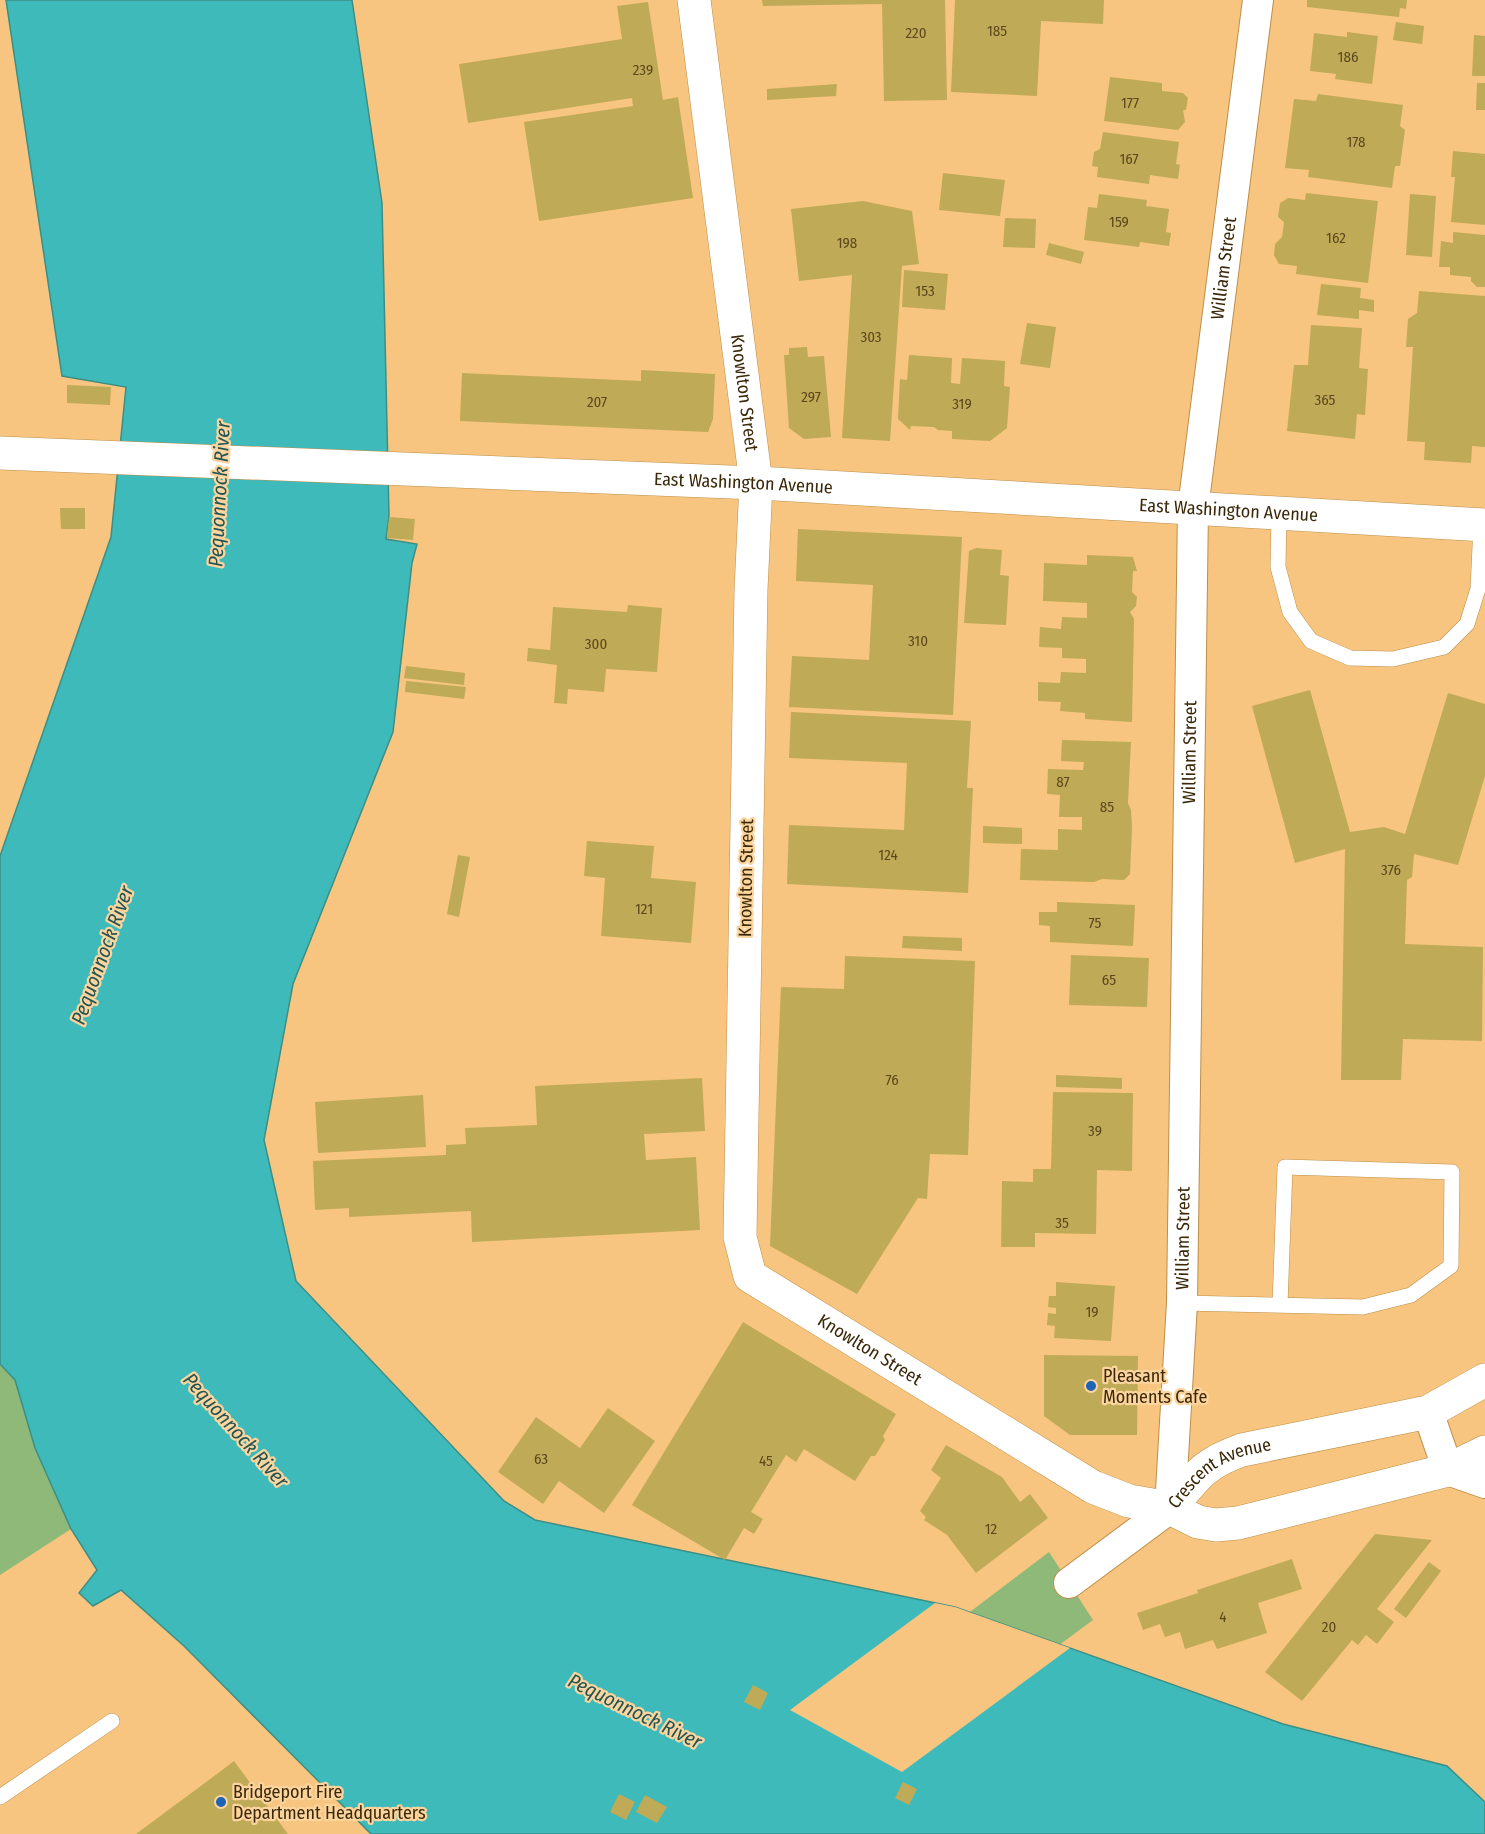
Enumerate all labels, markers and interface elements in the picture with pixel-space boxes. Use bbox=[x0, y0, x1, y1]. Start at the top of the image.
house number: 185 bbox=[987, 22, 1007, 40]
house number: 220 bbox=[905, 24, 927, 42]
house number: 186 bbox=[1338, 48, 1358, 66]
house number: 239 bbox=[633, 61, 653, 79]
house number: 177 bbox=[1121, 94, 1139, 112]
house number: 178 bbox=[1346, 133, 1366, 151]
house number: 167 bbox=[1119, 150, 1139, 168]
house number: 159 bbox=[1109, 213, 1129, 231]
street label: William Street bbox=[1206, 215, 1241, 321]
house number: 162 bbox=[1326, 229, 1346, 247]
house number: 198 bbox=[837, 234, 857, 252]
house number: 153 bbox=[915, 282, 935, 300]
house number: 303 bbox=[860, 328, 882, 346]
street label: Knowlton Street bbox=[726, 333, 763, 453]
house number: 297 bbox=[801, 388, 821, 406]
house number: 365 bbox=[1314, 391, 1336, 409]
house number: 207 bbox=[587, 393, 607, 411]
house number: 319 bbox=[952, 395, 972, 413]
water label: Pequonnock River bbox=[203, 419, 235, 567]
street label: East Washington Avenue bbox=[654, 468, 834, 498]
street label: East Washington Avenue bbox=[1139, 494, 1319, 526]
house number: 310 bbox=[908, 632, 928, 650]
house number: 300 bbox=[585, 635, 607, 653]
street label: William Street bbox=[1178, 700, 1201, 804]
house number: 87 bbox=[1056, 773, 1070, 791]
house number: 85 bbox=[1100, 798, 1114, 816]
street label: Knowlton Street bbox=[734, 819, 758, 937]
house number: 124 bbox=[878, 846, 898, 864]
house number: 376 bbox=[1381, 861, 1401, 879]
water label: Pequonnock River bbox=[66, 881, 139, 1028]
house number: 121 bbox=[635, 900, 653, 918]
house number: 75 bbox=[1089, 914, 1101, 932]
house number: 65 bbox=[1102, 971, 1116, 989]
house number: 76 bbox=[885, 1071, 899, 1089]
house number: 39 bbox=[1088, 1122, 1102, 1140]
street label: William Street bbox=[1171, 1186, 1195, 1290]
house number: 35 bbox=[1055, 1214, 1069, 1232]
house number: 19 bbox=[1085, 1303, 1099, 1321]
street label: Knowlton Street bbox=[814, 1309, 926, 1390]
place label: Pleasant Moments Cafe bbox=[1103, 1365, 1207, 1408]
water label: Pequonnock River bbox=[178, 1368, 294, 1493]
marker: Pleasant Moments Cafe bbox=[1084, 1379, 1098, 1393]
street label: Crescent Avenue bbox=[1163, 1433, 1273, 1513]
house number: 63 bbox=[534, 1450, 548, 1468]
house number: 45 bbox=[759, 1452, 773, 1470]
house number: 12 bbox=[985, 1520, 998, 1538]
house number: 4 bbox=[1219, 1608, 1227, 1626]
house number: 20 bbox=[1322, 1618, 1336, 1636]
water label: Pequonnock River bbox=[564, 1668, 707, 1754]
place label: Bridgeport Fire Department Headquarters bbox=[233, 1781, 426, 1824]
marker: Bridgeport Fire Department Headquarters bbox=[214, 1795, 228, 1809]

